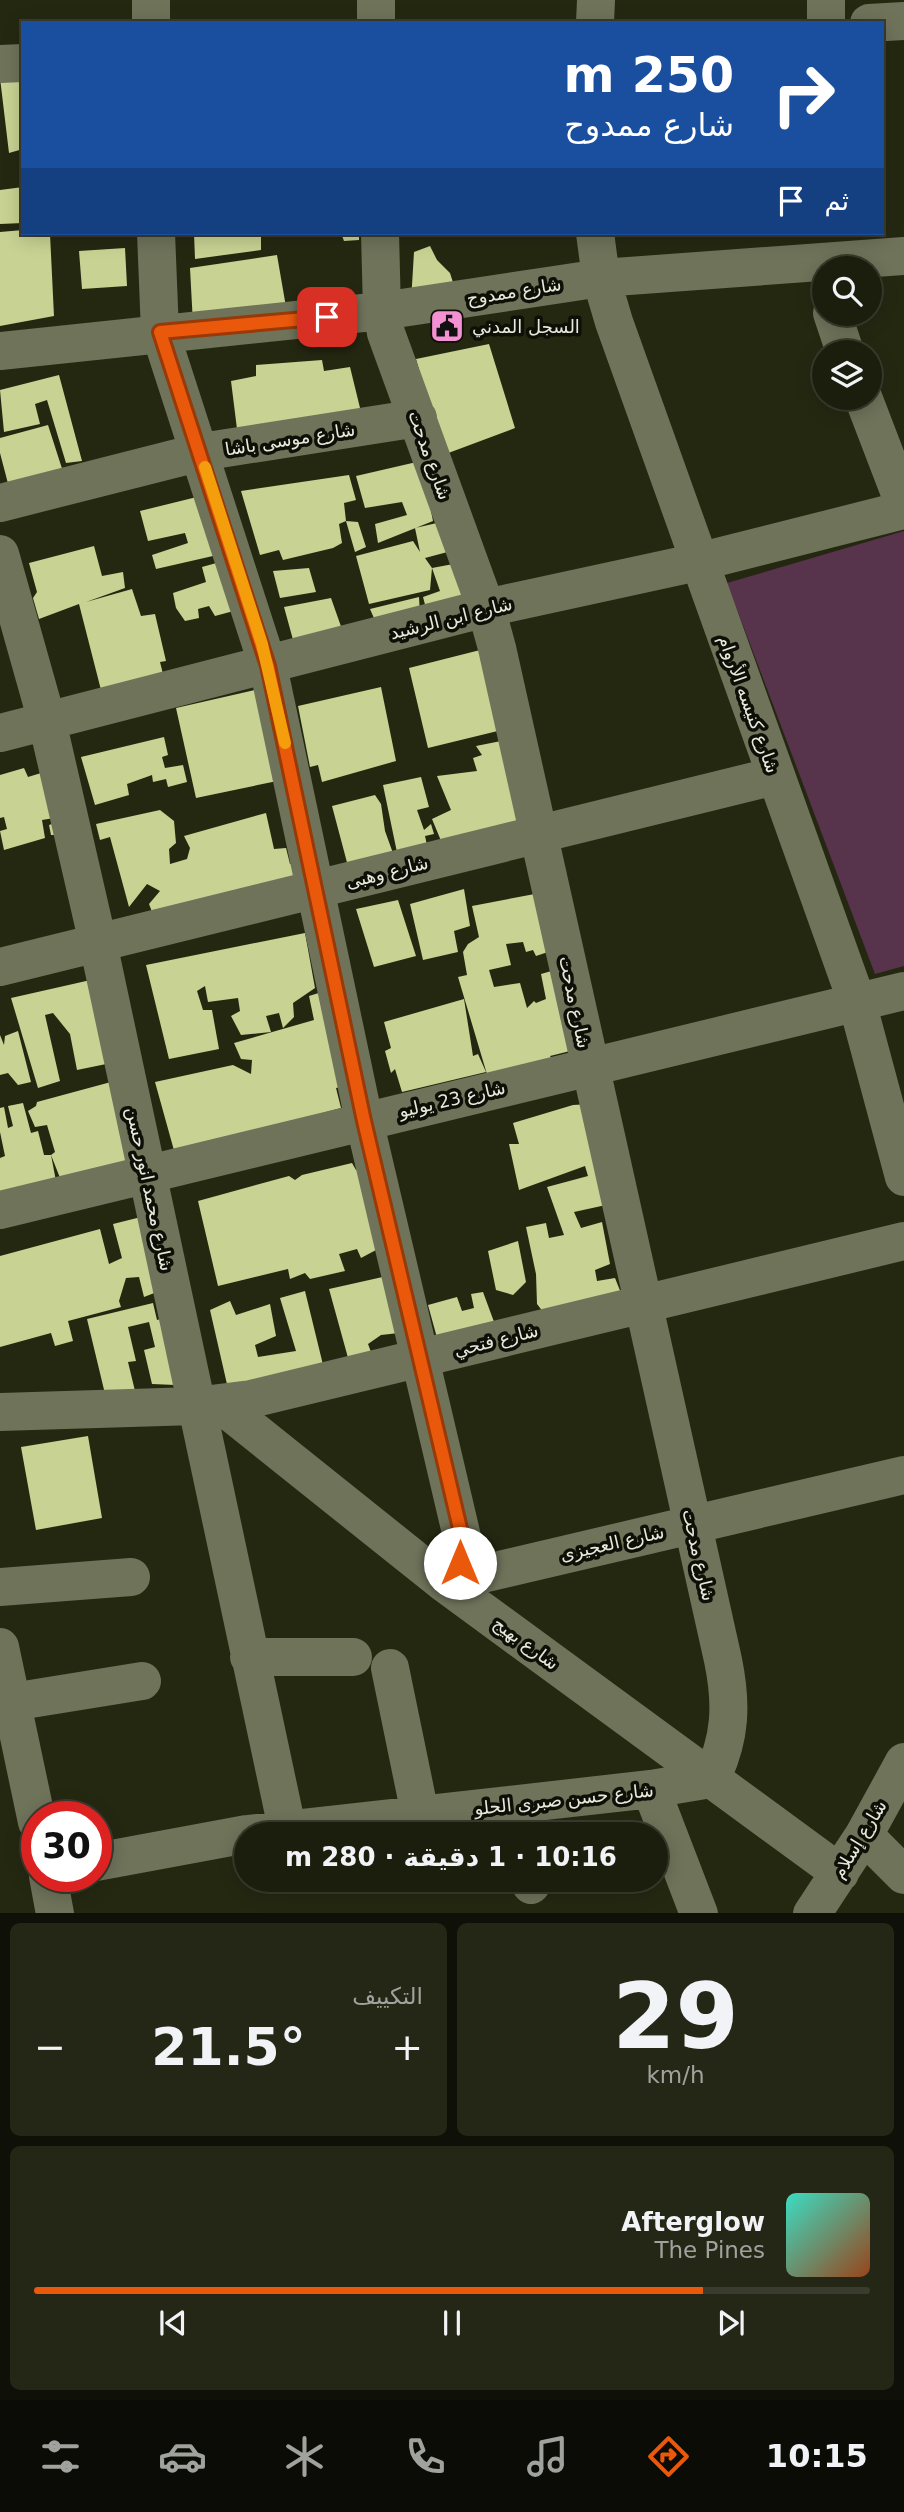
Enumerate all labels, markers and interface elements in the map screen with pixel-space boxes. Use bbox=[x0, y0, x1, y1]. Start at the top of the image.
text: 250 m bbox=[564, 47, 734, 104]
icon: right bbox=[758, 49, 849, 140]
text: شارع ممدوح bbox=[564, 106, 734, 144]
icon: arrive bbox=[772, 182, 810, 220]
text: ثم bbox=[824, 186, 849, 216]
map controls bbox=[812, 256, 882, 410]
button: search bbox=[812, 256, 882, 326]
street label: شارع ممدوح bbox=[465, 273, 563, 310]
pin bbox=[297, 287, 357, 347]
icon: arrive bbox=[308, 298, 346, 336]
public building icon: السجل المدني bbox=[428, 307, 466, 345]
place label: السجل المدني bbox=[472, 316, 580, 338]
button: layers bbox=[812, 340, 882, 410]
street label: شارع مدحت bbox=[403, 407, 456, 503]
street label: شارع موسى باشا bbox=[223, 418, 357, 461]
street label: شارع ابن الرشيد bbox=[388, 593, 515, 644]
street label: شارع كنيسه الأروام bbox=[713, 632, 784, 776]
street label: شارع وهبى bbox=[344, 852, 431, 893]
street label: شارع مدحت bbox=[554, 954, 595, 1050]
street label: شارع 23 يوليو bbox=[396, 1077, 508, 1123]
street label: شارع محمد انور حسن bbox=[121, 1105, 178, 1273]
street label: شارع فتحي bbox=[452, 1319, 541, 1362]
street label: شارع مدحت bbox=[677, 1507, 720, 1603]
street label: شارع العجيزى bbox=[558, 1521, 666, 1566]
position arrow bbox=[423, 1526, 497, 1600]
street label: شارع بهيج bbox=[488, 1612, 563, 1675]
street label: شارع حسن صبرى الحلو bbox=[472, 1779, 655, 1820]
street label: شارع إسلام bbox=[827, 1796, 891, 1883]
speed limit sign: 30 bbox=[21, 1801, 112, 1892]
text: 10:16 · 1 دقيقة · 280 m bbox=[285, 1842, 617, 1872]
text: 29 bbox=[612, 1964, 739, 2069]
text: التكييف bbox=[352, 1983, 423, 2009]
text: 21.5° bbox=[151, 2017, 306, 2077]
text: − bbox=[34, 2025, 66, 2069]
text: + bbox=[391, 2025, 423, 2069]
text: km/h bbox=[646, 2062, 705, 2088]
text: Afterglow bbox=[621, 2207, 765, 2237]
text: The Pines bbox=[654, 2237, 765, 2263]
icon: previous bbox=[154, 2304, 192, 2342]
icon: pause bbox=[433, 2304, 471, 2342]
icon: next bbox=[712, 2304, 750, 2342]
icon: filters bbox=[36, 2432, 85, 2481]
icon: car bbox=[158, 2432, 207, 2481]
icon: climate bbox=[280, 2432, 329, 2481]
icon: phone bbox=[401, 2432, 450, 2481]
icon: music bbox=[523, 2432, 572, 2481]
icon: directions bbox=[644, 2432, 693, 2481]
text: 10:15 bbox=[766, 2437, 868, 2475]

